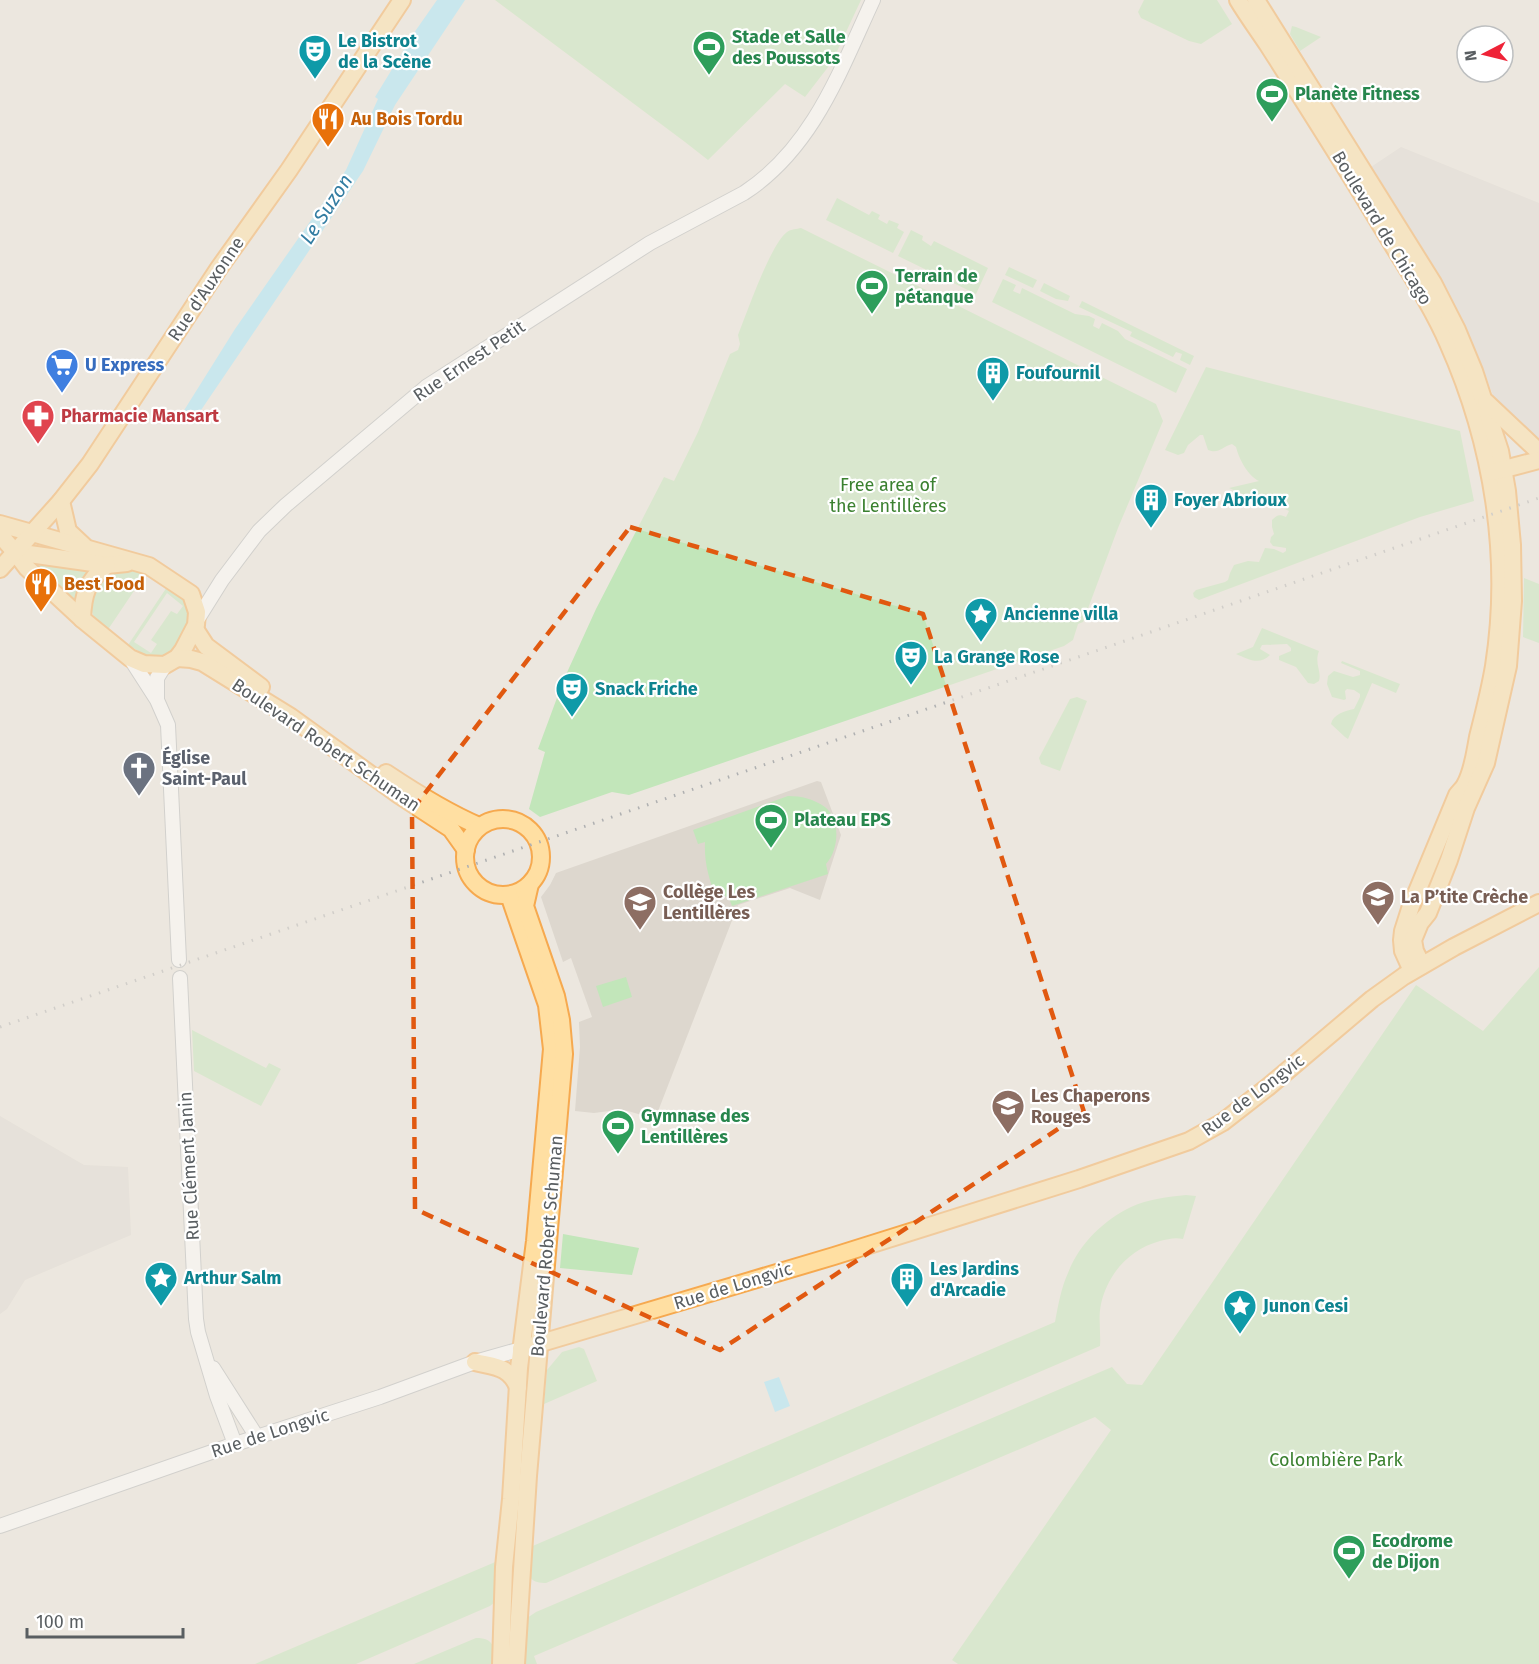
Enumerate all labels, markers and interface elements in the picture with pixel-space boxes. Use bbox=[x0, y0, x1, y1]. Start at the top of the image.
north arrow bbox=[1455, 24, 1515, 84]
place label: Stade et Salle des Poussots bbox=[732, 26, 846, 69]
sports icon: Stade et Salle des Poussots bbox=[691, 29, 727, 76]
place label: Le Bistrot de la Scène bbox=[338, 30, 431, 73]
theatre icon: Le Bistrot de la Scène bbox=[297, 33, 333, 80]
text: N bbox=[1461, 49, 1481, 62]
sports icon: Planète Fitness bbox=[1254, 76, 1290, 123]
place label: Planète Fitness bbox=[1295, 83, 1420, 105]
restaurant icon: Au Bois Tordu bbox=[310, 101, 346, 148]
place label: Au Bois Tordu bbox=[350, 108, 463, 130]
street label: Boulevard de Chicago bbox=[1327, 147, 1437, 309]
water label: Le Suzon bbox=[294, 169, 358, 249]
street label: Rue d'Auxonne bbox=[163, 233, 249, 345]
place label: Terrain de pétanque bbox=[895, 265, 978, 308]
sports icon: Terrain de pétanque bbox=[854, 268, 890, 315]
street label: Rue Ernest Petit bbox=[409, 315, 530, 407]
supermarket icon: U Express bbox=[44, 347, 80, 394]
place label: U Express bbox=[85, 354, 165, 376]
building icon: Foufournil bbox=[975, 355, 1011, 402]
place label: Foufournil bbox=[1016, 362, 1101, 384]
pharmacy icon: Pharmacie Mansart bbox=[20, 398, 56, 445]
place label: Pharmacie Mansart bbox=[61, 405, 220, 427]
park label: Free area of the Lentillères bbox=[830, 474, 946, 517]
building icon: Foyer Abrioux bbox=[1133, 482, 1169, 529]
place label: Foyer Abrioux bbox=[1174, 489, 1288, 511]
restaurant icon: Best Food bbox=[23, 566, 59, 613]
place label: Best Food bbox=[64, 573, 145, 595]
place icon: Ancienne villa bbox=[963, 596, 999, 643]
place label: Ancienne villa bbox=[1003, 603, 1119, 625]
theatre icon: La Grange Rose bbox=[893, 639, 929, 686]
place label: La Grange Rose bbox=[934, 646, 1059, 668]
theatre icon: Snack Friche bbox=[554, 671, 590, 718]
street label: Boulevard Robert Schuman bbox=[228, 674, 424, 816]
place label: Snack Friche bbox=[595, 678, 698, 700]
place label: Église Saint-Paul bbox=[162, 746, 247, 790]
church icon: Église Saint-Paul bbox=[121, 750, 157, 797]
sports icon: Plateau EPS bbox=[753, 802, 789, 849]
place label: Plateau EPS bbox=[794, 809, 891, 831]
school or university icon: La P’tite Crèche bbox=[1360, 879, 1396, 926]
place label: Collège Les Lentillères bbox=[663, 881, 755, 924]
school or university icon: Collège Les Lentillères bbox=[622, 884, 658, 931]
place label: La P’tite Crèche bbox=[1401, 886, 1528, 908]
street label: Rue de Longvic bbox=[1197, 1049, 1309, 1141]
place label: Les Chaperons Rouges bbox=[1031, 1085, 1150, 1128]
school or university icon: Les Chaperons Rouges bbox=[990, 1088, 1026, 1135]
street label: Rue Clément Janin bbox=[174, 1091, 204, 1241]
place label: Gymnase des Lentillères bbox=[641, 1105, 750, 1148]
sports icon: Gymnase des Lentillères bbox=[600, 1108, 636, 1155]
street label: Boulevard Robert Schuman bbox=[526, 1134, 568, 1358]
street label: Rue de Longvic bbox=[671, 1257, 795, 1314]
place label: Les Jardins d'Arcadie bbox=[930, 1258, 1019, 1301]
place icon: Arthur Salm bbox=[143, 1260, 179, 1307]
building icon: Les Jardins d'Arcadie bbox=[889, 1261, 925, 1308]
place label: Arthur Salm bbox=[183, 1267, 282, 1289]
place icon: Junon Cesi bbox=[1222, 1288, 1258, 1335]
place label: Junon Cesi bbox=[1262, 1295, 1348, 1317]
street label: Rue de Longvic bbox=[208, 1403, 332, 1462]
park label: Colombière Park bbox=[1269, 1449, 1403, 1471]
place label: Ecodrome de Dijon bbox=[1372, 1530, 1453, 1573]
sports icon: Ecodrome de Dijon bbox=[1331, 1533, 1367, 1580]
scale bar bbox=[27, 1601, 183, 1639]
text: 100 m bbox=[36, 1611, 84, 1633]

